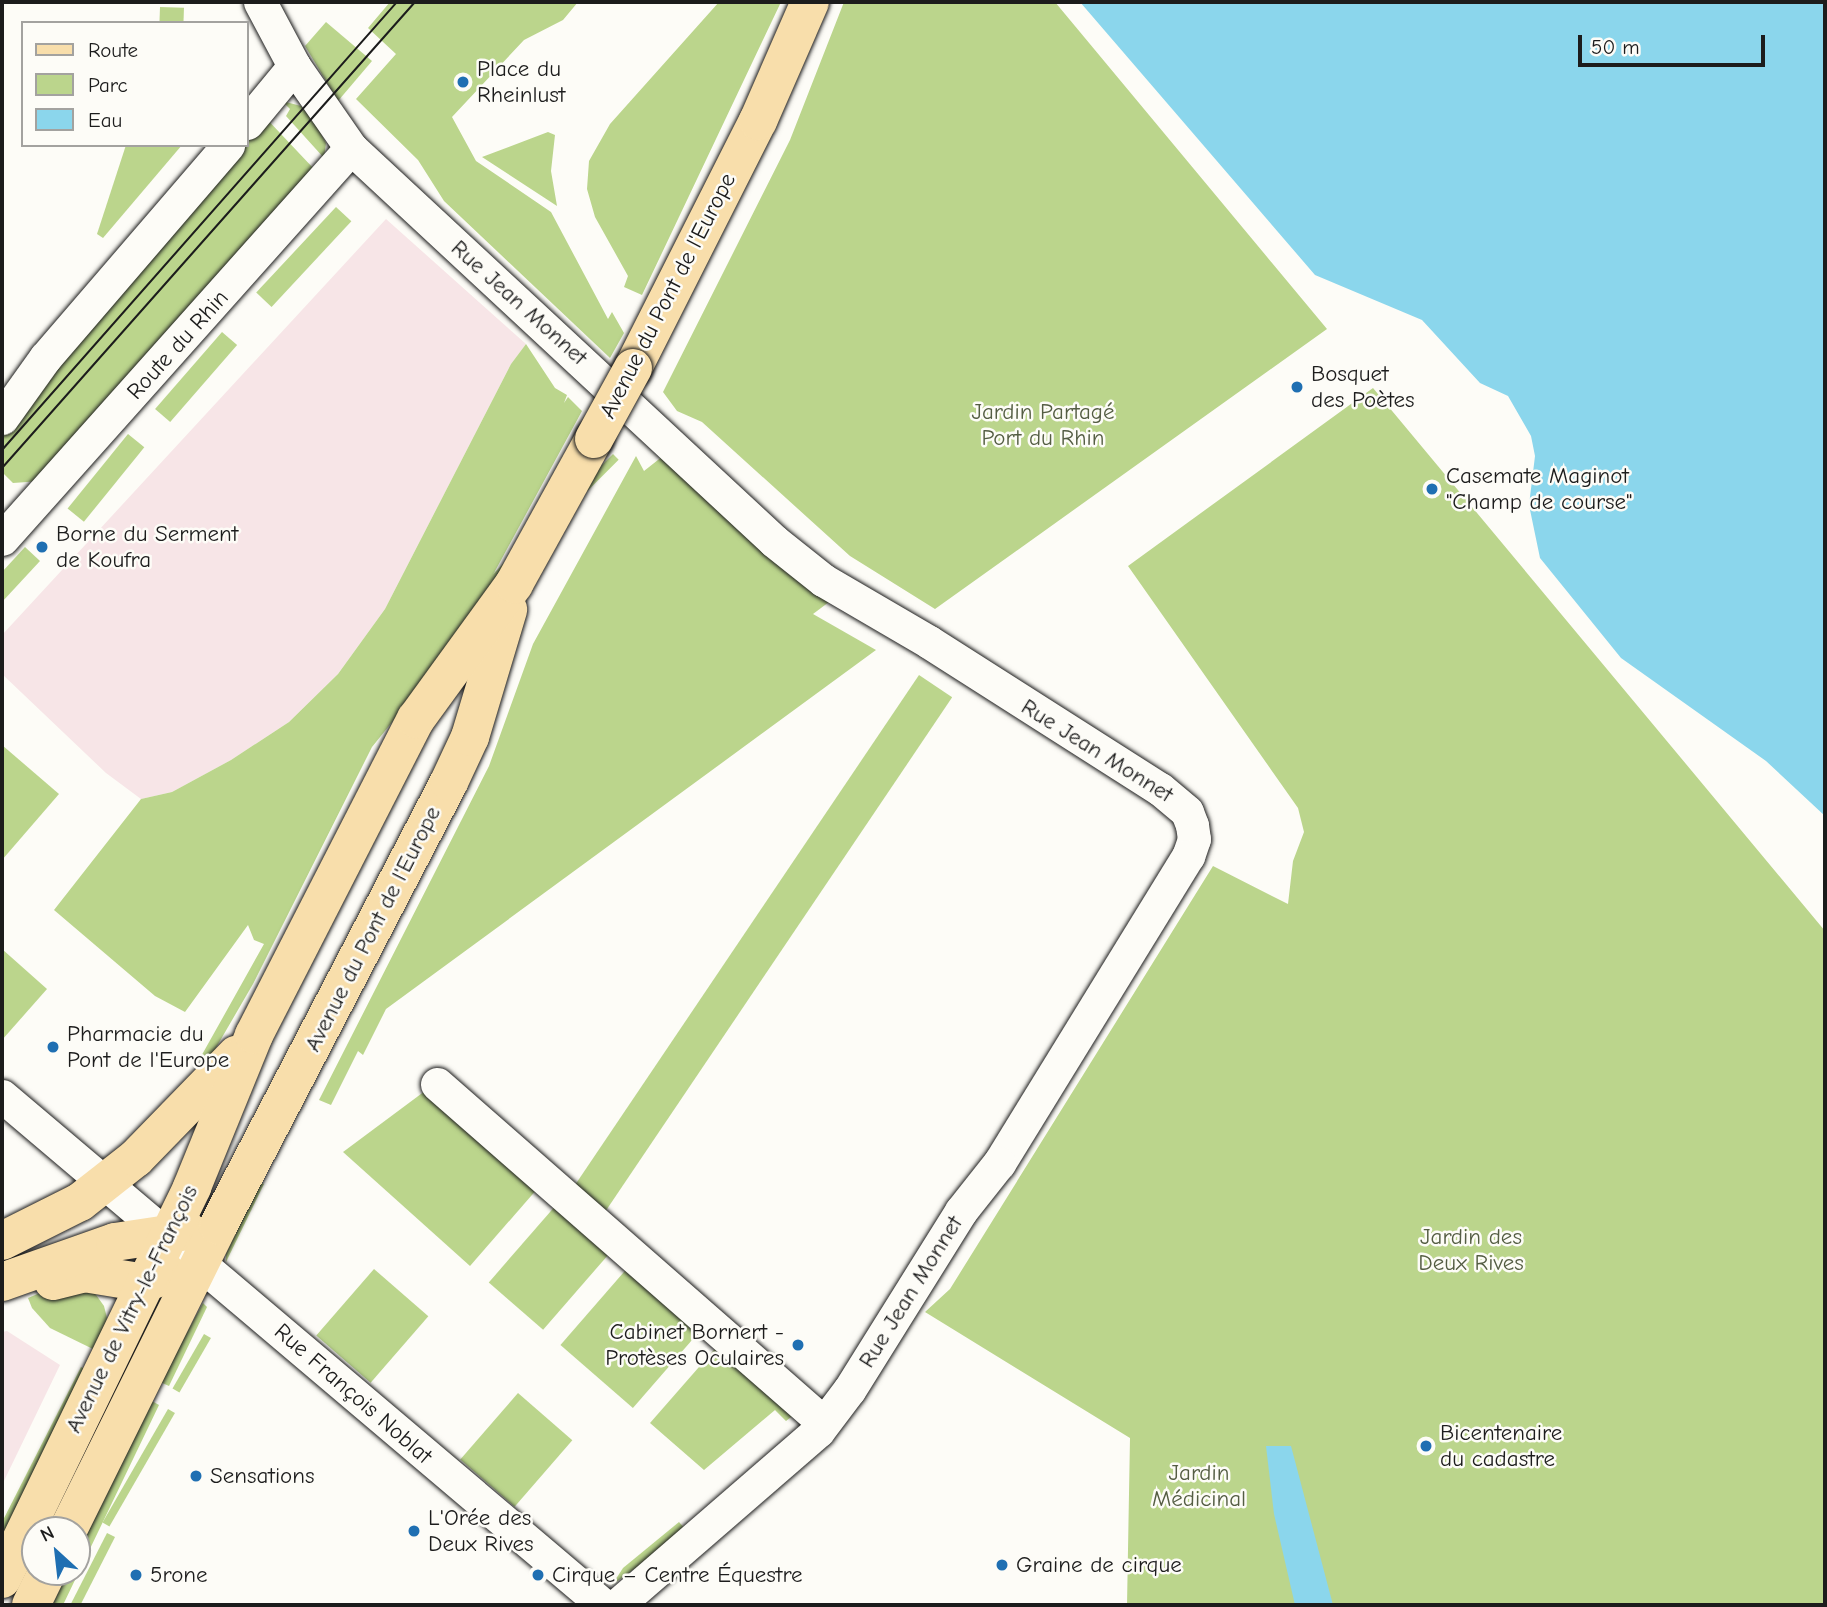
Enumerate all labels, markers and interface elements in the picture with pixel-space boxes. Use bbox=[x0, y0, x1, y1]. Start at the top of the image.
legend bbox=[21, 21, 248, 147]
scale bar bbox=[1582, 21, 1769, 65]
text: 50 m bbox=[1591, 35, 1640, 59]
text: Route bbox=[88, 38, 138, 62]
place label: Place du Rheinlust bbox=[477, 55, 565, 109]
text: Parc bbox=[88, 73, 128, 97]
marker: Place du Rheinlust bbox=[455, 74, 471, 90]
text: Eau bbox=[88, 108, 122, 132]
street label: Avenue du Pont de l'Europe bbox=[594, 169, 742, 423]
street label: Rue Jean Monnet bbox=[445, 235, 593, 371]
street label: Route du Rhin bbox=[122, 284, 234, 406]
place label: Bosquet des Poètes bbox=[1311, 360, 1415, 414]
marker: Bosquet des Poètes bbox=[1289, 379, 1305, 395]
park label: Jardin Partagé Port du Rhin bbox=[971, 398, 1115, 452]
place label: Casemate Maginot "Champ de course" bbox=[1446, 462, 1632, 516]
marker: Casemate Maginot "Champ de course" bbox=[1424, 481, 1440, 497]
place label: Borne du Serment de Koufra bbox=[56, 520, 238, 574]
marker: Borne du Serment de Koufra bbox=[34, 539, 50, 555]
street label: Rue Jean Monnet bbox=[1016, 693, 1178, 809]
street label: Avenue du Pont de l'Europe bbox=[299, 802, 447, 1056]
place label: Pharmacie du Pont de l'Europe bbox=[67, 1020, 229, 1074]
marker: Pharmacie du Pont de l'Europe bbox=[45, 1039, 61, 1055]
street label: Avenue de Vitry-le-François bbox=[60, 1181, 204, 1437]
street label: Rue Jean Monnet bbox=[853, 1211, 969, 1373]
park label: Jardin des Deux Rives bbox=[1418, 1223, 1524, 1277]
street label: Rue François Noblat bbox=[268, 1318, 438, 1470]
place label: Cabinet Bornert - Protèses Oculaires bbox=[605, 1318, 784, 1372]
marker: Cabinet Bornert - Protèses Oculaires bbox=[790, 1337, 806, 1353]
place label: Bicentenaire du cadastre bbox=[1440, 1419, 1562, 1473]
marker: Bicentenaire du cadastre bbox=[1418, 1438, 1434, 1454]
park label: Jardin Médicinal bbox=[1152, 1459, 1246, 1513]
place label: Sensations bbox=[210, 1462, 315, 1490]
marker: Sensations bbox=[188, 1468, 204, 1484]
place label: L'Orée des Deux Rives bbox=[428, 1504, 533, 1558]
north arrow bbox=[21, 1516, 91, 1586]
text: N bbox=[37, 1521, 58, 1547]
marker: L'Orée des Deux Rives bbox=[406, 1523, 422, 1539]
place label: Graine de cirque bbox=[1016, 1551, 1182, 1579]
marker: Graine de cirque bbox=[994, 1557, 1010, 1573]
place label: 5rone bbox=[150, 1561, 208, 1589]
place label: Cirque – Centre Équestre bbox=[552, 1561, 803, 1589]
marker: 5rone bbox=[128, 1567, 144, 1583]
marker: Cirque – Centre Équestre bbox=[530, 1567, 546, 1583]

